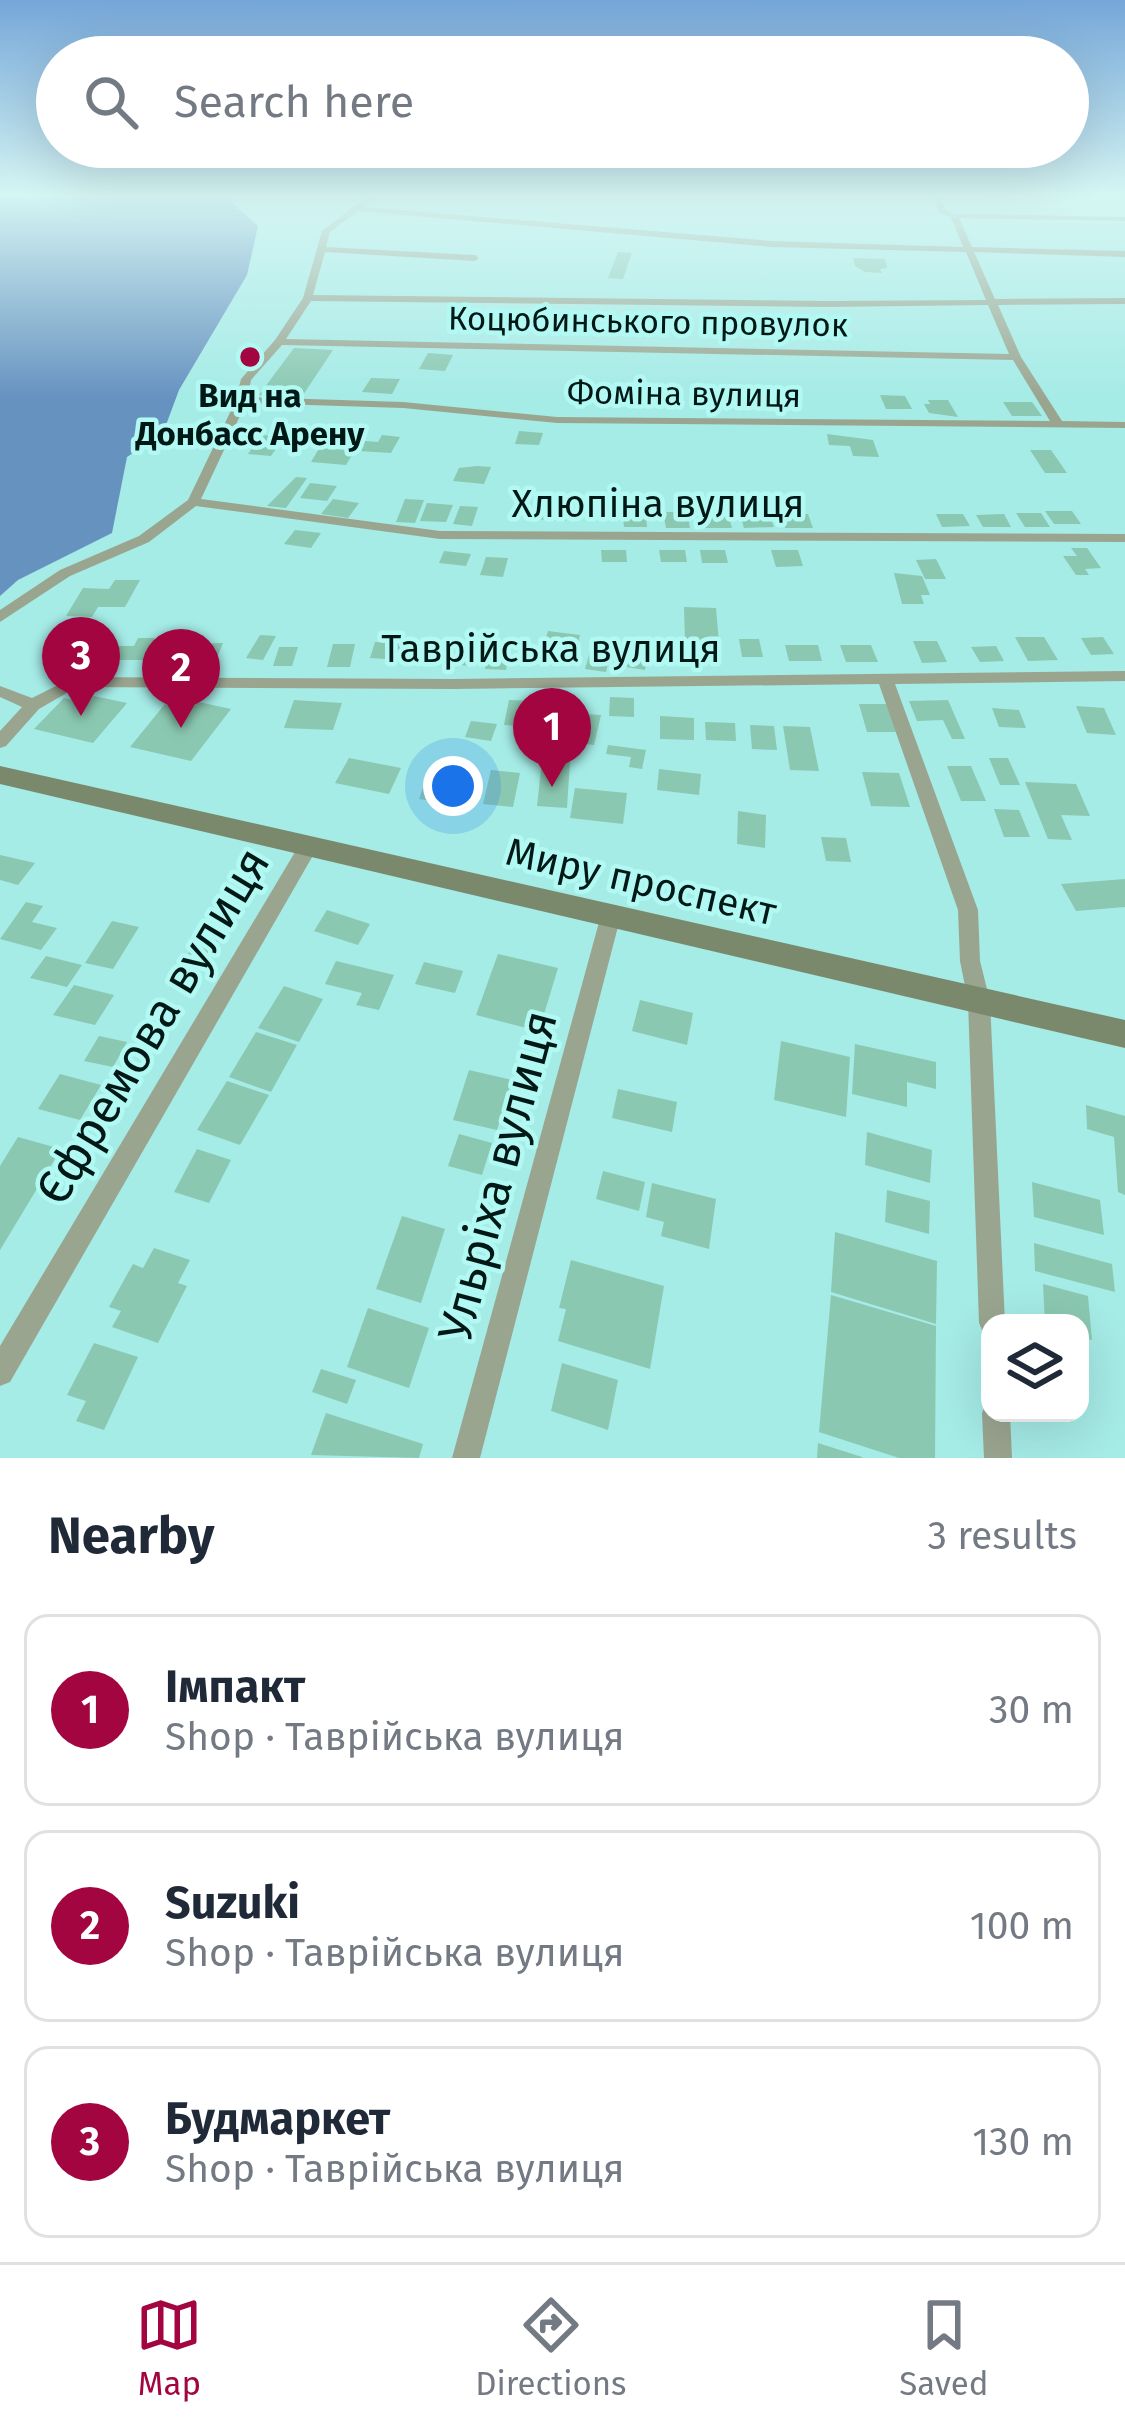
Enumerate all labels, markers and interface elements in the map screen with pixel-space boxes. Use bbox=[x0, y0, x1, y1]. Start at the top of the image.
search box bbox=[36, 36, 1089, 168]
icon: search bbox=[78, 69, 144, 135]
text: Search here bbox=[174, 75, 414, 129]
street label: Коцюбинського провулок bbox=[448, 299, 848, 345]
marker: Вид на Донбасс Арену bbox=[237, 344, 263, 370]
street label: Фоміна вулиця bbox=[566, 372, 802, 416]
place label: Вид на Донбасс Арену bbox=[135, 376, 365, 454]
street label: Хлюпіна вулиця bbox=[511, 481, 805, 527]
pin: 3 bbox=[42, 617, 120, 716]
street label: Таврійська вулиця bbox=[381, 626, 721, 672]
pin: 2 bbox=[142, 629, 220, 728]
pin: 1 bbox=[513, 688, 591, 787]
your location bbox=[423, 756, 483, 816]
street label: Миру проспект bbox=[501, 829, 781, 936]
street label: Єфремова вулиця bbox=[24, 837, 282, 1215]
street label: Ульріха вулиця bbox=[426, 1004, 570, 1348]
map controls bbox=[981, 1314, 1089, 1422]
button: layers bbox=[981, 1314, 1089, 1422]
text: Nearby bbox=[48, 1505, 214, 1567]
text: 3 results bbox=[927, 1513, 1077, 1559]
text: Iмпакт bbox=[165, 1660, 305, 1714]
text: 1 bbox=[81, 1687, 99, 1733]
text: 30 m bbox=[989, 1687, 1074, 1733]
text: Shop · Таврійська вулиця bbox=[165, 1714, 624, 1760]
text: Suzuki bbox=[165, 1876, 300, 1930]
text: 2 bbox=[80, 1903, 100, 1949]
text: 100 m bbox=[970, 1903, 1074, 1949]
text: Shop · Таврійська вулиця bbox=[165, 1930, 624, 1976]
text: Будмаркет bbox=[165, 2092, 390, 2146]
text: 3 bbox=[80, 2119, 100, 2165]
text: 130 m bbox=[972, 2119, 1074, 2165]
text: Shop · Таврійська вулиця bbox=[165, 2146, 624, 2192]
tab: Map bbox=[136, 2292, 202, 2404]
tab: Directions bbox=[475, 2292, 627, 2404]
tab: Saved bbox=[899, 2292, 989, 2404]

